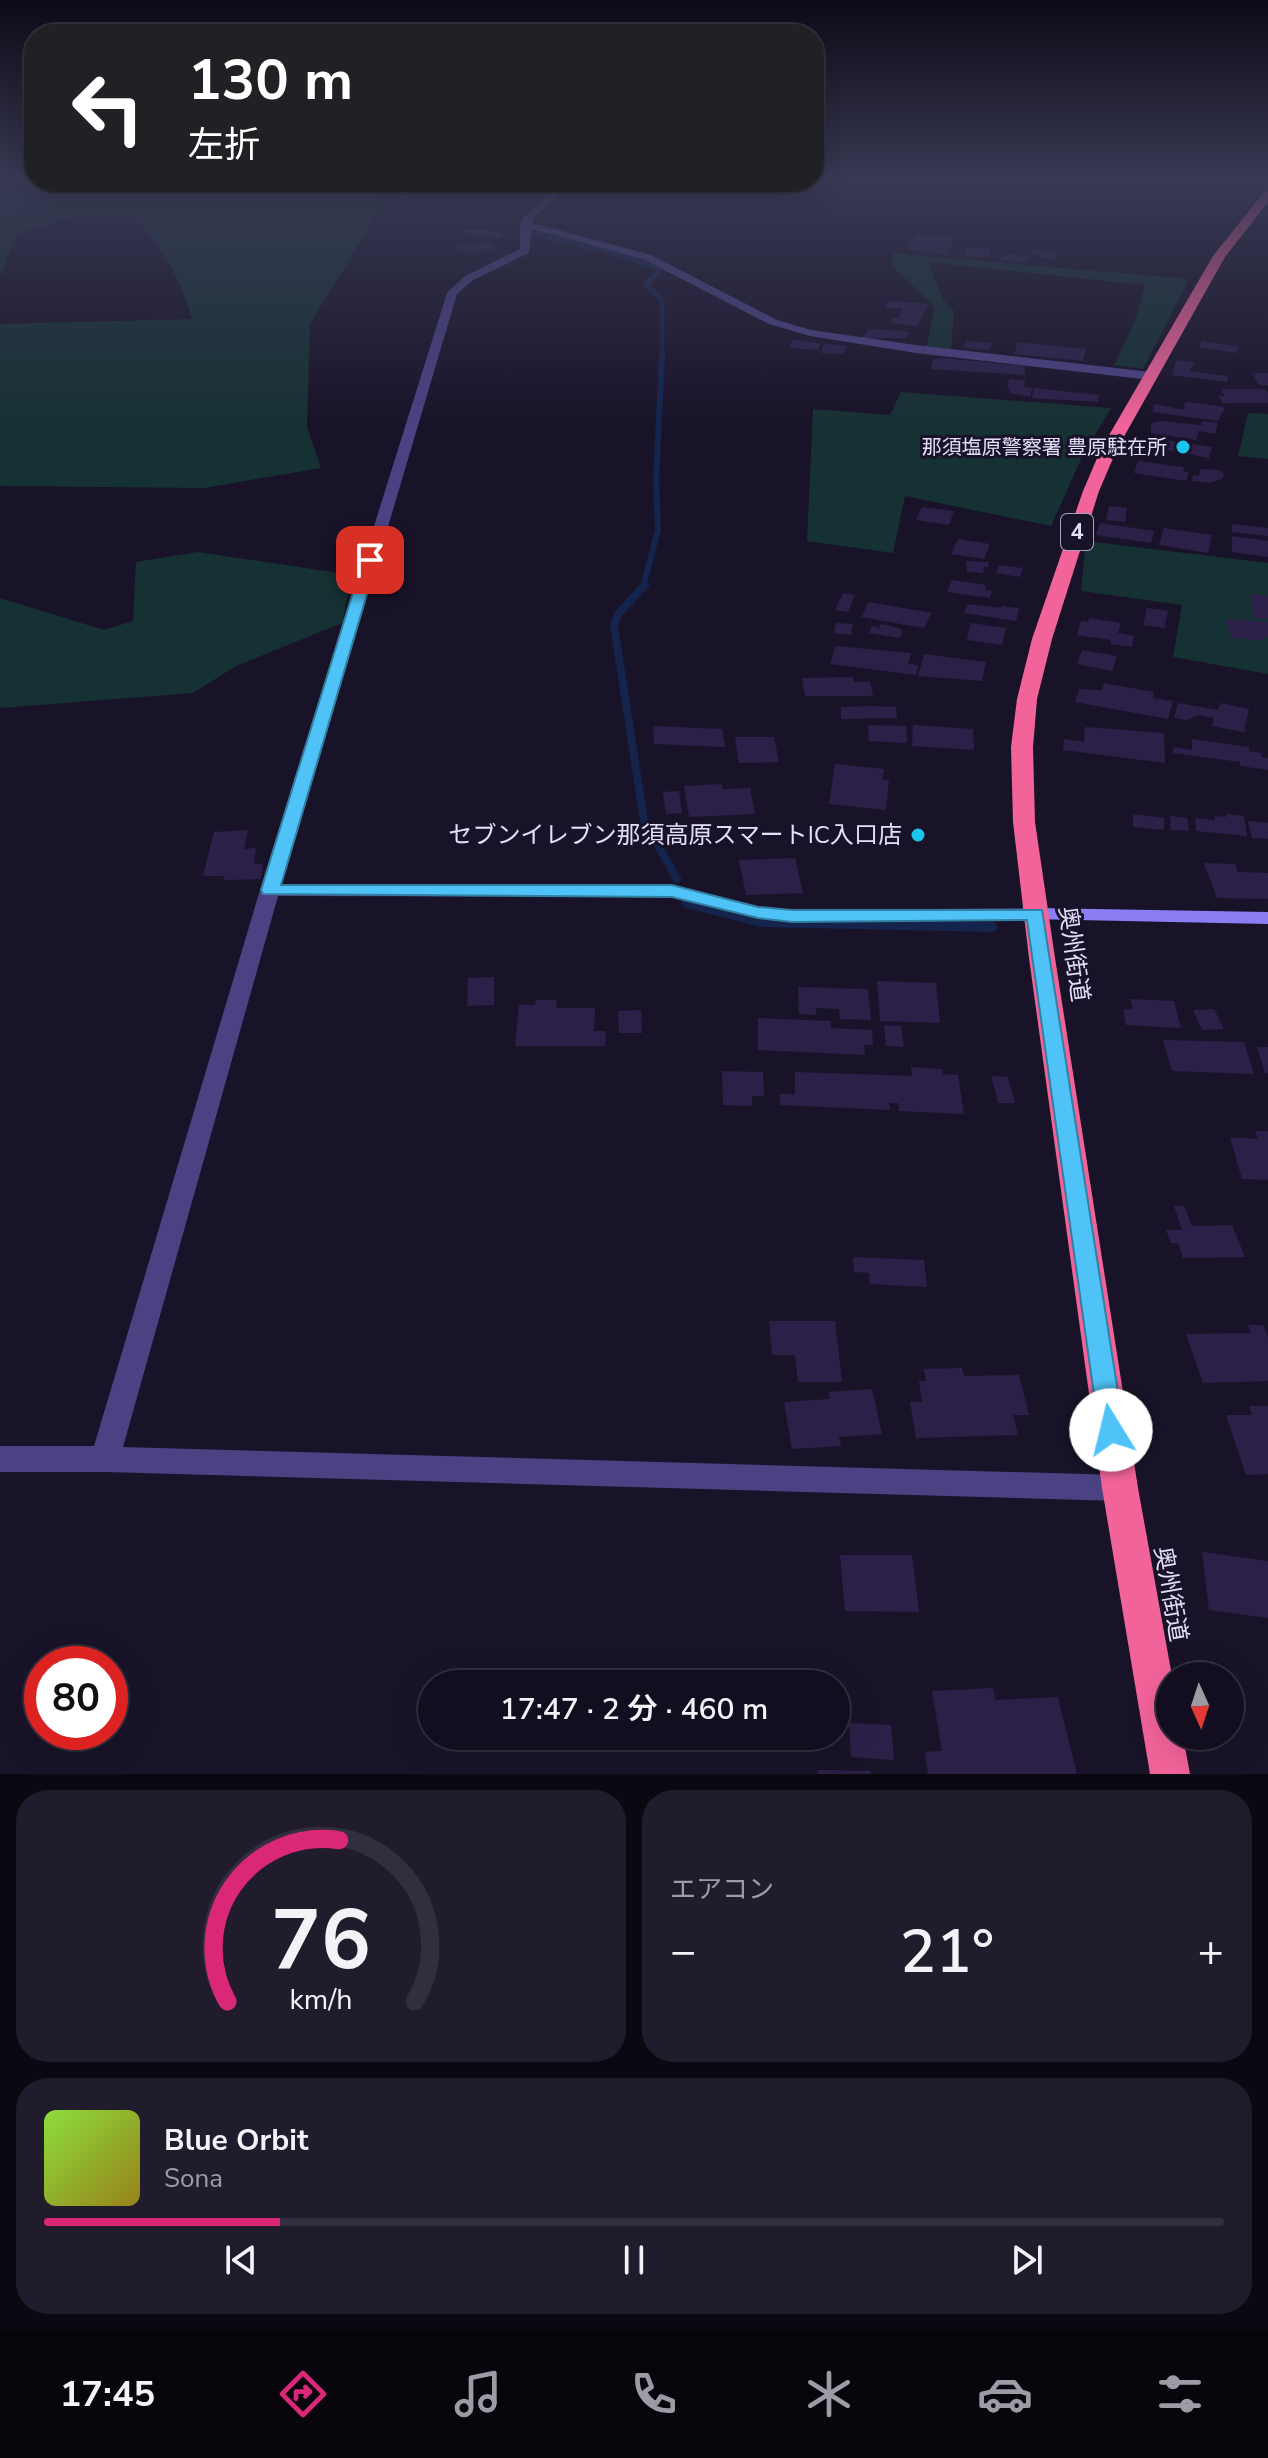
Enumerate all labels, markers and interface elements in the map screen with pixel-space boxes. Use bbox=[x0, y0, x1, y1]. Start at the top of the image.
text: 130 m bbox=[188, 42, 353, 119]
icon: left bbox=[56, 56, 160, 160]
text: 左折 bbox=[188, 121, 260, 170]
place label: 那須塩原警察署 豊原駐在所 bbox=[922, 434, 1167, 461]
marker: 那須塩原警察署 豊原駐在所 bbox=[1174, 438, 1192, 456]
road number: 4 bbox=[1061, 514, 1093, 550]
pin bbox=[336, 526, 404, 594]
icon: arrive bbox=[348, 538, 392, 582]
place label: セブンイレブン那須高原スマートIC入口店 bbox=[448, 819, 902, 851]
marker: セブンイレブン那須高原スマートIC入口店 bbox=[909, 826, 927, 844]
street label: 奥州街道 bbox=[1051, 904, 1097, 1004]
position arrow bbox=[1069, 1388, 1153, 1472]
street label: 奥州街道 bbox=[1147, 1544, 1195, 1644]
speed limit sign: 80 bbox=[24, 1646, 128, 1750]
north arrow bbox=[1156, 1662, 1244, 1750]
map controls bbox=[1156, 1662, 1244, 1750]
text: 17:47 · 2 分 · 460 m bbox=[500, 1689, 768, 1730]
text: エアコン bbox=[670, 1872, 774, 1907]
text: 76 bbox=[271, 1884, 371, 1997]
text: 21° bbox=[900, 1911, 994, 1993]
text: − bbox=[670, 1922, 696, 1982]
text: + bbox=[1198, 1922, 1224, 1982]
text: km/h bbox=[290, 1980, 352, 2019]
text: Blue Orbit bbox=[164, 2120, 308, 2161]
text: Sona bbox=[164, 2161, 223, 2196]
icon: previous bbox=[219, 2238, 263, 2282]
icon: pause bbox=[612, 2238, 656, 2282]
icon: next bbox=[1005, 2238, 1049, 2282]
icon: directions bbox=[275, 2366, 331, 2422]
icon: music bbox=[450, 2366, 506, 2422]
icon: phone bbox=[626, 2366, 682, 2422]
icon: climate bbox=[801, 2366, 857, 2422]
icon: car bbox=[977, 2366, 1033, 2422]
icon: filters bbox=[1152, 2366, 1208, 2422]
text: 17:45 bbox=[60, 2370, 155, 2419]

